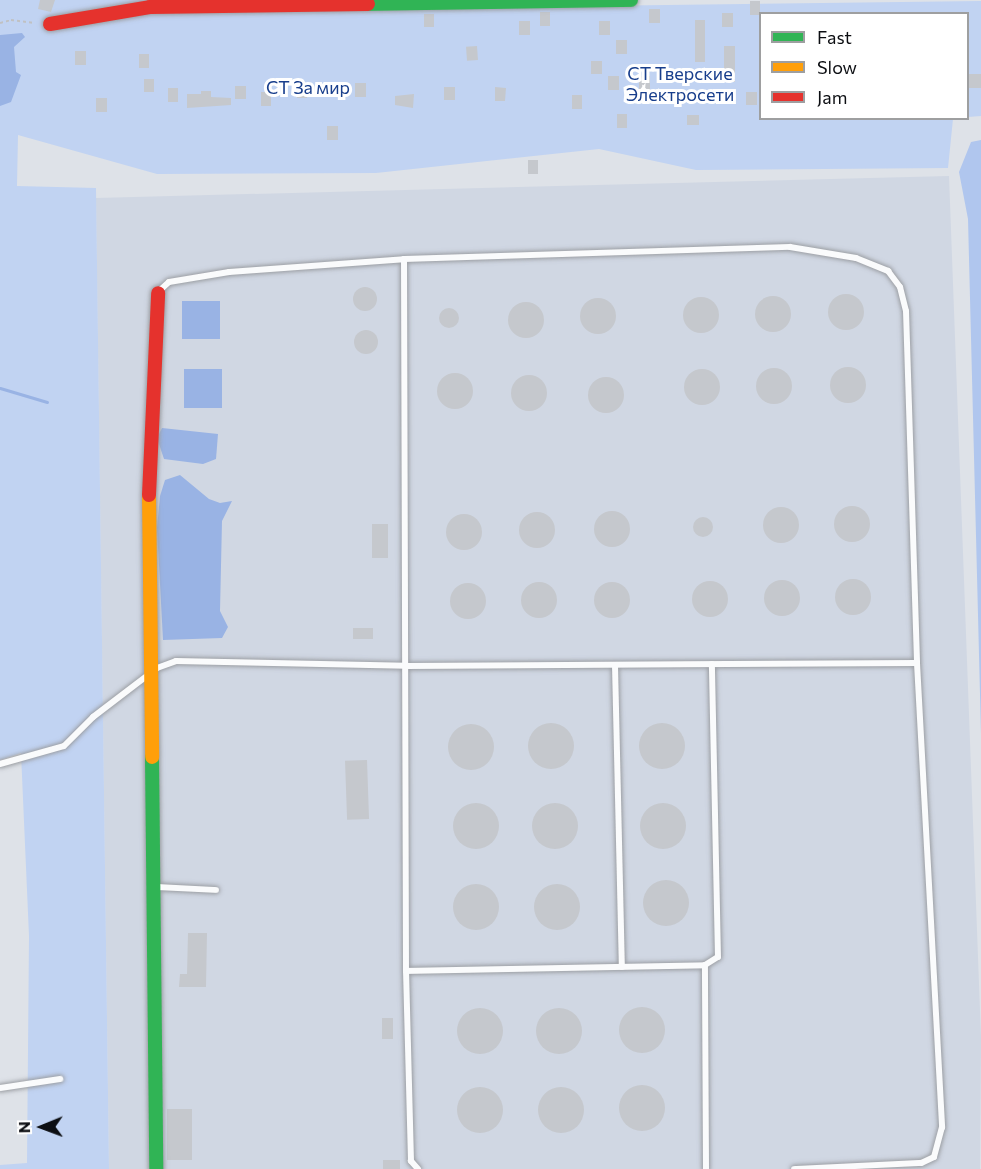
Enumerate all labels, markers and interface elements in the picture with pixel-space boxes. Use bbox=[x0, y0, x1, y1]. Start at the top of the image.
legend bbox=[759, 12, 969, 120]
text: Fast bbox=[817, 26, 852, 48]
text: Slow bbox=[817, 56, 857, 78]
park label: СТ Тверские Электросети bbox=[626, 63, 734, 106]
park label: СТ За мир bbox=[266, 76, 350, 98]
text: Jam bbox=[817, 86, 847, 108]
north arrow bbox=[12, 1097, 72, 1157]
text: N bbox=[14, 1121, 33, 1133]

